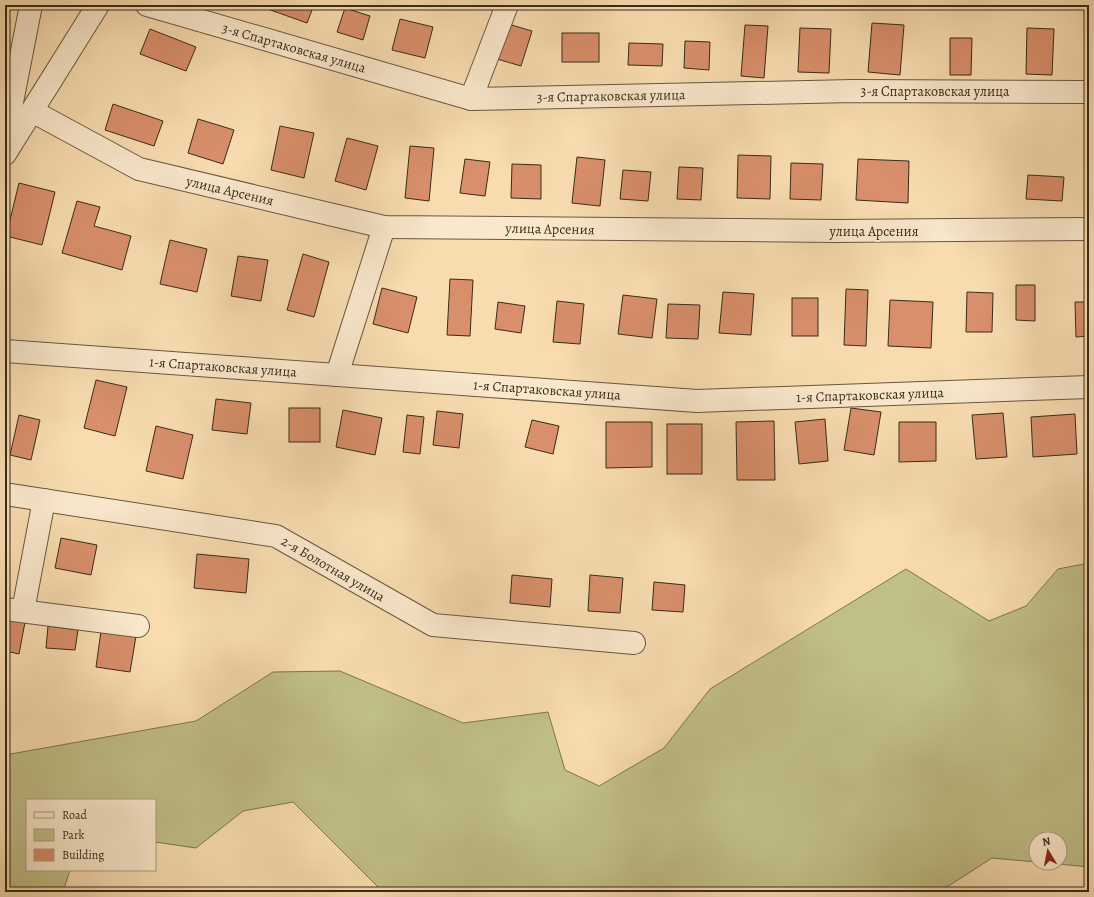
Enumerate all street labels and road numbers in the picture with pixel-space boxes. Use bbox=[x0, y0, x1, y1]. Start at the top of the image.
street label: 3-я Спартаковская улица bbox=[220, 18, 369, 78]
street label: 3-я Спартаковская улица bbox=[861, 82, 1010, 101]
street label: 3-я Спартаковская улица bbox=[536, 85, 686, 107]
street label: улица Арсения bbox=[183, 171, 276, 210]
street label: улица Арсения bbox=[504, 219, 595, 239]
street label: улица Арсения bbox=[828, 222, 919, 241]
street label: 1-я Спартаковская улица bbox=[149, 352, 298, 382]
street label: 1-я Спартаковская улица bbox=[473, 375, 622, 405]
street label: 1-я Спартаковская улица bbox=[796, 383, 945, 407]
street label: 2-я Болотная улица bbox=[278, 532, 389, 607]

